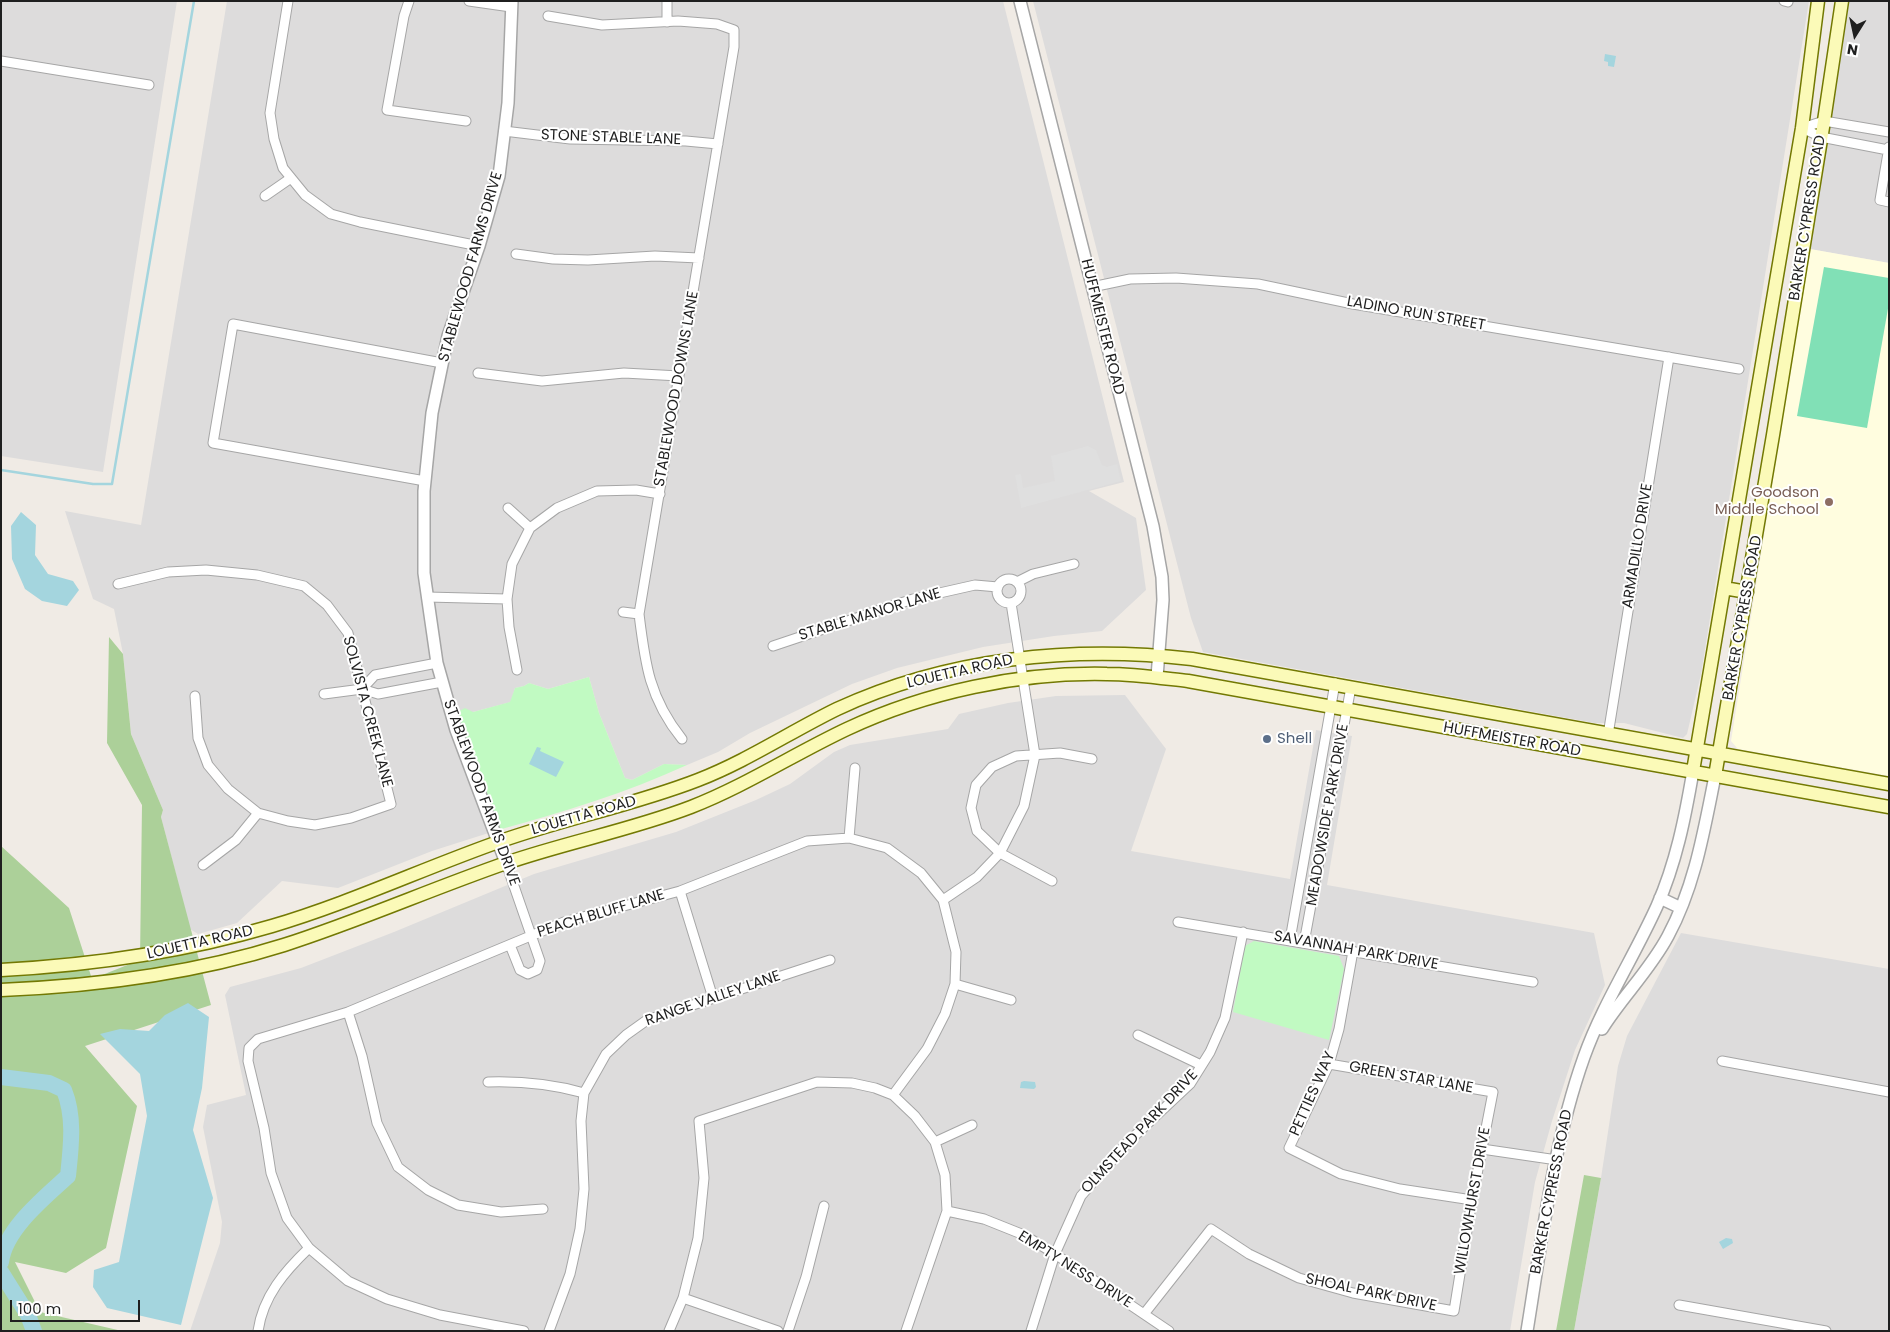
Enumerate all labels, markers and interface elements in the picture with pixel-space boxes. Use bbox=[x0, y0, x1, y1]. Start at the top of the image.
north arrow bbox=[1830, 10, 1880, 60]
text: N bbox=[1845, 39, 1859, 61]
street label: STONE STABLE LANE bbox=[541, 127, 681, 149]
street label: BARKER CYPRESS ROAD bbox=[1786, 134, 1830, 302]
street label: STABLEWOOD FARMS DRIVE bbox=[435, 170, 507, 364]
street label: HUFFMEISTER ROAD bbox=[1076, 257, 1128, 397]
street label: STABLEWOOD DOWNS LANE bbox=[651, 290, 703, 488]
street label: LADINO RUN STREET bbox=[1345, 293, 1487, 335]
street label: ARMADILLO DRIVE bbox=[1619, 482, 1657, 610]
place label: Goodson Middle School bbox=[1715, 484, 1819, 519]
marker: Goodson Middle School bbox=[1823, 496, 1835, 508]
street label: BARKER CYPRESS ROAD bbox=[1720, 534, 1766, 702]
street label: STABLE MANOR LANE bbox=[797, 585, 943, 645]
street label: SOLVISTA CREEK LANE bbox=[338, 634, 396, 790]
street label: LOUETTA ROAD bbox=[905, 651, 1015, 693]
street label: STABLEWOOD FARMS DRIVE bbox=[439, 697, 523, 889]
street label: HUFFMEISTER ROAD bbox=[1442, 719, 1582, 761]
street label: MEADOWSIDE PARK DRIVE bbox=[1303, 722, 1353, 908]
place label: Shell bbox=[1277, 730, 1312, 748]
marker: Shell bbox=[1261, 733, 1273, 745]
street label: LOUETTA ROAD bbox=[530, 792, 638, 840]
street label: PEACH BLUFF LANE bbox=[535, 886, 667, 942]
street label: LOUETTA ROAD bbox=[145, 922, 255, 964]
street label: SAVANNAH PARK DRIVE bbox=[1272, 928, 1440, 974]
street label: RANGE VALLEY LANE bbox=[643, 967, 783, 1031]
street label: PETTIES WAY bbox=[1286, 1049, 1340, 1139]
street label: GREEN STAR LANE bbox=[1348, 1058, 1474, 1098]
street label: OLMSTEAD PARK DRIVE bbox=[1078, 1066, 1202, 1198]
street label: BARKER CYPRESS ROAD bbox=[1527, 1108, 1577, 1276]
street label: WILLOWHURST DRIVE bbox=[1451, 1126, 1495, 1276]
street label: EMPTY NESS DRIVE bbox=[1015, 1228, 1135, 1312]
street label: SHOAL PARK DRIVE bbox=[1304, 1270, 1438, 1316]
scale bar bbox=[12, 1290, 142, 1322]
text: 100 m bbox=[18, 1298, 61, 1319]

